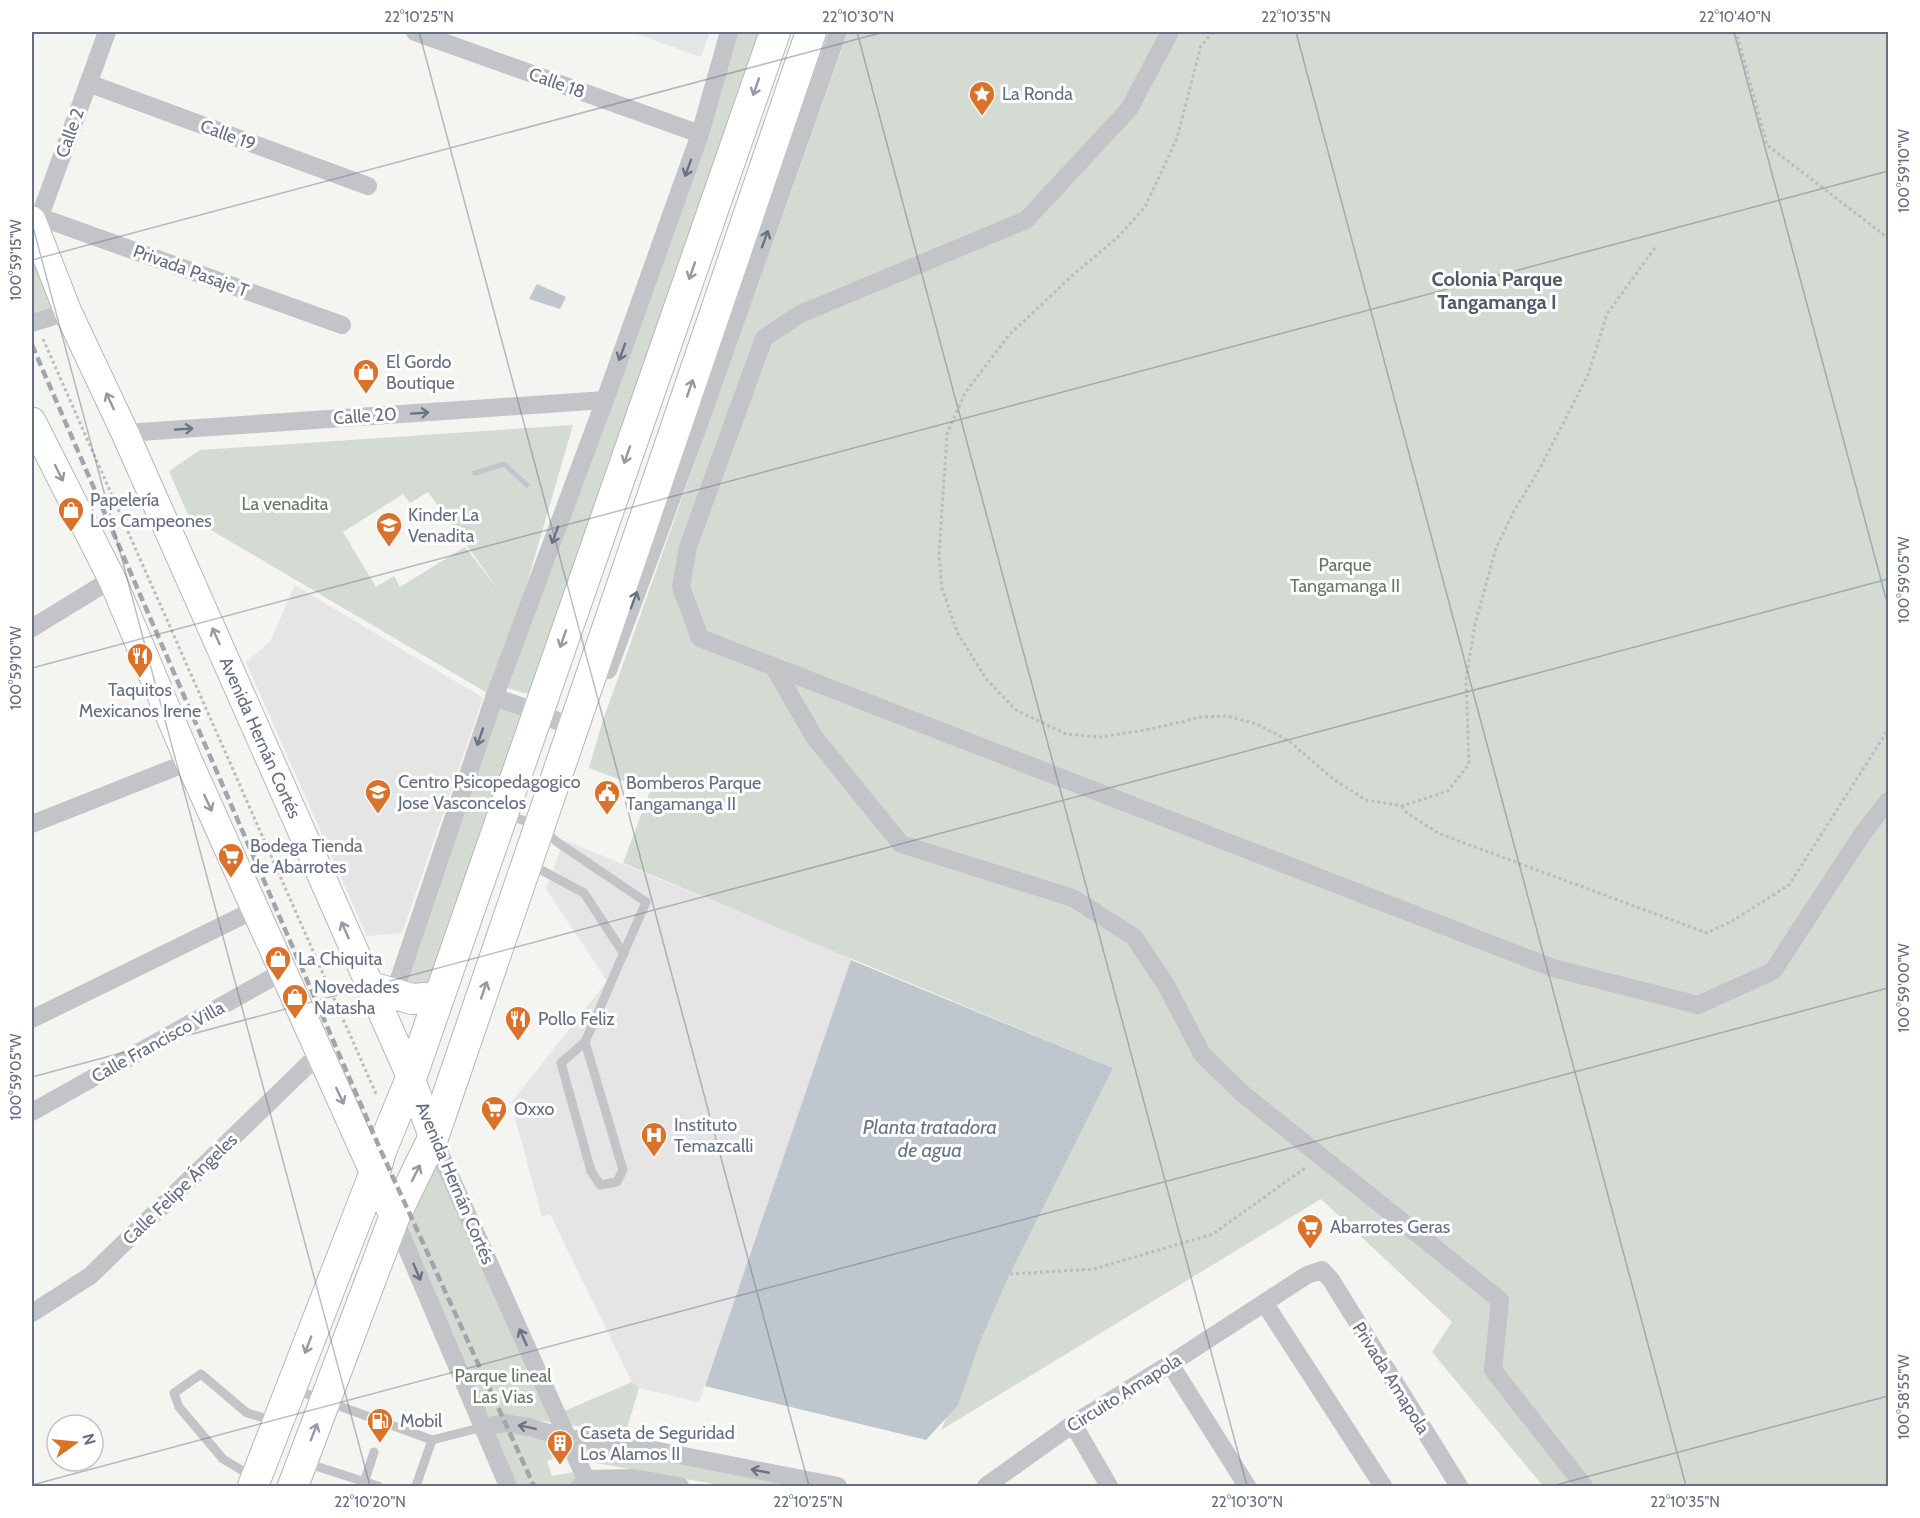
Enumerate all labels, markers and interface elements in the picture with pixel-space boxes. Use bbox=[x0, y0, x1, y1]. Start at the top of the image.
text: 22°10'25"N bbox=[384, 8, 454, 26]
text: 22°10'30"N bbox=[822, 8, 894, 26]
text: 22°10'35"N bbox=[1261, 8, 1331, 26]
text: 22°10'40"N bbox=[1699, 8, 1771, 26]
street label: Calle 18 bbox=[526, 63, 588, 103]
one-way arrow bbox=[749, 77, 760, 96]
place icon: La Ronda bbox=[967, 79, 997, 117]
place label: La Ronda bbox=[1002, 83, 1073, 105]
street label: Calle 2 bbox=[51, 105, 89, 161]
street label: Calle 19 bbox=[197, 115, 259, 155]
text: 100°59'10"W bbox=[1895, 128, 1913, 213]
one-way arrow bbox=[681, 158, 692, 177]
text: 100°59'15"W bbox=[7, 218, 25, 301]
one-way arrow bbox=[761, 231, 772, 249]
street label: Privada Pasaje T bbox=[130, 240, 252, 302]
one-way arrow bbox=[685, 261, 696, 280]
district label: Colonia Parque Tangamanga I bbox=[1431, 267, 1563, 314]
one-way arrow bbox=[616, 342, 627, 361]
place label: El Gordo Boutique bbox=[386, 351, 455, 394]
shop icon: El Gordo Boutique bbox=[351, 357, 381, 395]
one-way arrow bbox=[685, 379, 696, 398]
one-way arrow bbox=[104, 392, 116, 410]
street label: Calle 20 bbox=[333, 403, 397, 429]
one-way arrow bbox=[410, 407, 430, 418]
one-way arrow bbox=[173, 423, 193, 434]
one-way arrow bbox=[621, 445, 632, 464]
one-way arrow bbox=[53, 463, 65, 481]
place label: Papelería Los Campeones bbox=[90, 489, 212, 532]
park label: La venadita bbox=[242, 493, 329, 515]
shop icon: Papelería Los Campeones bbox=[56, 495, 86, 533]
place label: Kinder La Venadita bbox=[408, 504, 479, 547]
school or university icon: Kinder La Venadita bbox=[374, 510, 404, 548]
one-way arrow bbox=[548, 525, 559, 543]
text: 100°59'05"W bbox=[1895, 536, 1913, 624]
park label: Parque Tangamanga II bbox=[1290, 554, 1400, 597]
one-way arrow bbox=[629, 591, 640, 610]
text: 100°59'10"W bbox=[7, 625, 25, 710]
one-way arrow bbox=[209, 628, 221, 646]
one-way arrow bbox=[557, 629, 568, 648]
restaurant icon: Taquitos Mexicanos Irene bbox=[125, 641, 155, 679]
street label: Avenida Hernán Cortés bbox=[215, 654, 306, 822]
place label: Taquitos Mexicanos Irene bbox=[79, 679, 201, 722]
one-way arrow bbox=[474, 727, 485, 746]
place label: Centro Psicopedagogico Jose Vasconcelos bbox=[397, 771, 581, 814]
place label: Bomberos Parque Tangamanga II bbox=[626, 772, 761, 815]
school or university icon: Centro Psicopedagogico Jose Vasconcelos bbox=[363, 777, 393, 815]
public building icon: Bomberos Parque Tangamanga II bbox=[592, 778, 622, 816]
one-way arrow bbox=[202, 794, 214, 812]
place label: Bodega Tienda de Abarrotes bbox=[250, 835, 363, 878]
supermarket icon: Bodega Tienda de Abarrotes bbox=[216, 841, 246, 879]
one-way arrow bbox=[339, 921, 351, 939]
text: 100°59'00"W bbox=[1895, 943, 1913, 1033]
shop icon: La Chiquita bbox=[263, 944, 293, 982]
place label: La Chiquita bbox=[298, 948, 383, 970]
place label: Novedades Natasha bbox=[314, 976, 399, 1019]
one-way arrow bbox=[480, 981, 491, 1000]
shop icon: Novedades Natasha bbox=[280, 982, 310, 1020]
street label: Calle Francisco Villa bbox=[88, 996, 229, 1088]
restaurant icon: Pollo Feliz bbox=[503, 1004, 533, 1042]
place label: Pollo Feliz bbox=[538, 1008, 615, 1030]
text: 100°59'05"W bbox=[7, 1033, 25, 1121]
one-way arrow bbox=[335, 1087, 346, 1105]
supermarket icon: Oxxo bbox=[479, 1094, 509, 1132]
place label: Oxxo bbox=[514, 1098, 554, 1120]
street label: Avenida Hernán Cortés bbox=[411, 1099, 499, 1267]
place label: Instituto Temazcalli bbox=[674, 1114, 753, 1157]
water label: Planta tratadora de agua bbox=[863, 1115, 997, 1162]
hospital icon: Instituto Temazcalli bbox=[639, 1120, 669, 1158]
street label: Calle Felipe Ángeles bbox=[118, 1129, 242, 1249]
one-way arrow bbox=[411, 1164, 422, 1182]
supermarket icon: Abarrotes Geras bbox=[1295, 1212, 1325, 1250]
place label: Abarrotes Geras bbox=[1330, 1216, 1450, 1238]
one-way arrow bbox=[412, 1262, 423, 1280]
street label: Privada Amapola bbox=[1348, 1318, 1434, 1438]
one-way arrow bbox=[517, 1328, 528, 1346]
one-way arrow bbox=[301, 1335, 312, 1353]
street label: Circuito Amapola bbox=[1063, 1349, 1186, 1437]
text: 100°58'55"W bbox=[1895, 1354, 1913, 1440]
park label: Parque lineal Las Vias bbox=[454, 1365, 552, 1408]
fuel station icon: Mobil bbox=[365, 1406, 395, 1444]
place label: Mobil bbox=[400, 1410, 443, 1432]
north arrow bbox=[45, 1413, 105, 1473]
one-way arrow bbox=[518, 1421, 538, 1432]
place label: Caseta de Seguridad Los Alamos II bbox=[580, 1422, 735, 1465]
one-way arrow bbox=[309, 1423, 320, 1442]
building icon: Caseta de Seguridad Los Alamos II bbox=[545, 1428, 575, 1466]
text: N bbox=[78, 1431, 100, 1447]
one-way arrow bbox=[750, 1465, 770, 1476]
text: 22°10'20"N bbox=[334, 1493, 406, 1511]
text: 22°10'25"N bbox=[773, 1493, 843, 1511]
text: 22°10'30"N bbox=[1211, 1493, 1283, 1511]
text: 22°10'35"N bbox=[1650, 1493, 1720, 1511]

